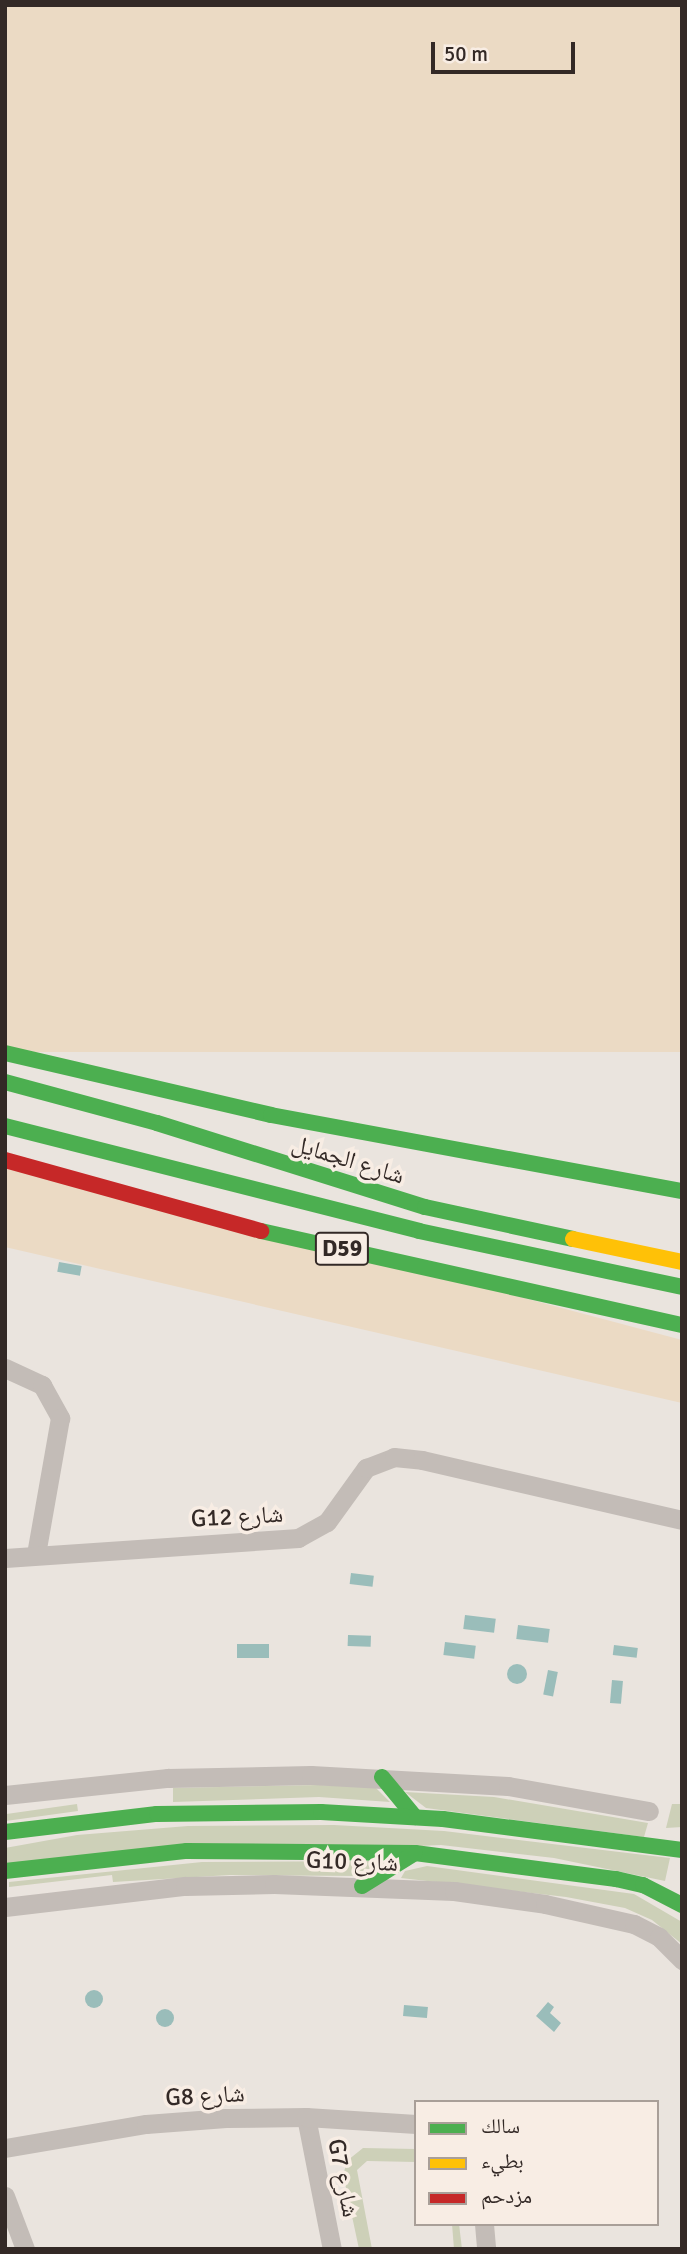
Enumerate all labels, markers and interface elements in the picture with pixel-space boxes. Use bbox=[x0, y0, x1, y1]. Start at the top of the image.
scale bar bbox=[435, 28, 578, 72]
text: 50 m bbox=[444, 41, 488, 67]
street label: شارع الجمايل bbox=[288, 1129, 408, 1191]
road number: D59 bbox=[314, 1230, 370, 1268]
street label: G12 شارع bbox=[190, 1500, 284, 1534]
street label: G10 شارع bbox=[305, 1846, 399, 1878]
street label: G8 شارع bbox=[165, 2080, 245, 2112]
legend bbox=[414, 2100, 659, 2226]
text: سالك bbox=[481, 2113, 520, 2139]
street label: G7 شارع bbox=[321, 2136, 365, 2220]
text: بطيء bbox=[481, 2148, 524, 2174]
text: مزدحم bbox=[481, 2183, 532, 2209]

